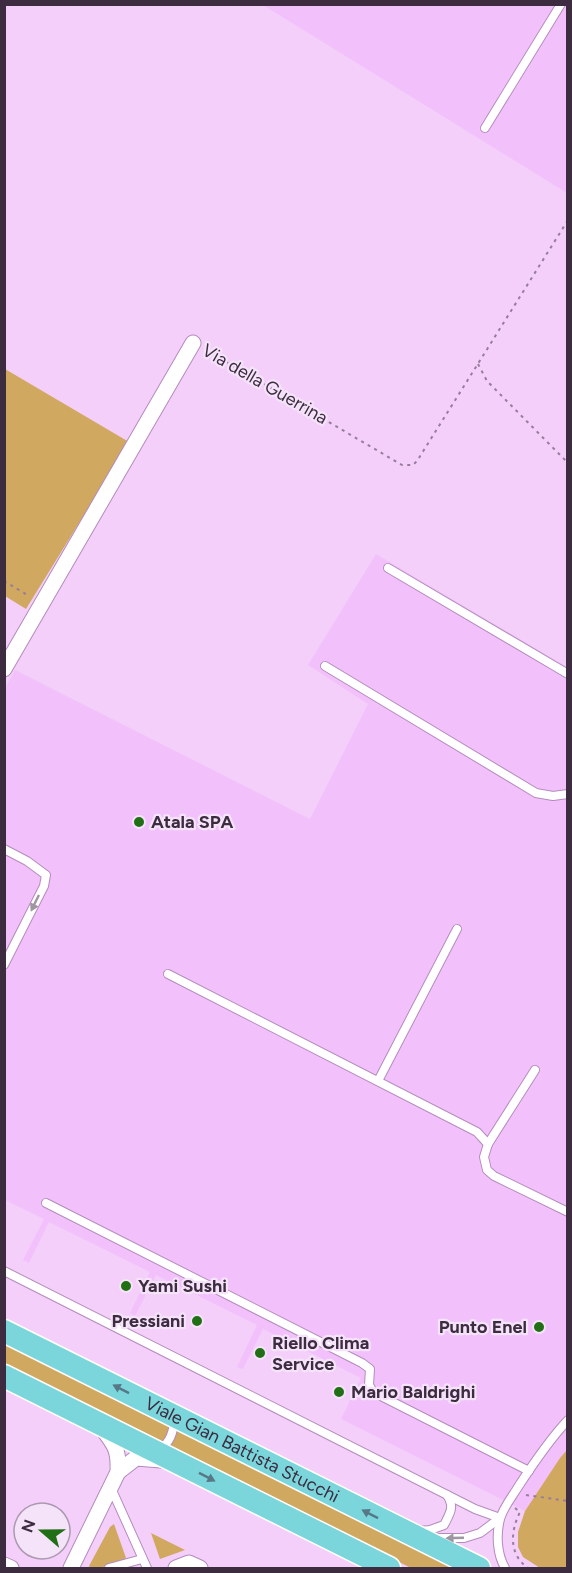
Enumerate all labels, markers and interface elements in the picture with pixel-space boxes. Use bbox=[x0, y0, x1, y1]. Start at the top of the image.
street label: Via della Guerrina bbox=[198, 339, 332, 429]
place label: Atala SPA bbox=[151, 811, 234, 833]
marker: Atala SPA bbox=[132, 815, 146, 829]
one-way arrow bbox=[30, 895, 40, 912]
place label: Yami Sushi bbox=[138, 1275, 227, 1297]
marker: Yami Sushi bbox=[119, 1279, 133, 1293]
place label: Pressiani bbox=[111, 1310, 185, 1332]
marker: Pressiani bbox=[190, 1314, 204, 1328]
place label: Punto Enel bbox=[439, 1316, 527, 1338]
marker: Punto Enel bbox=[532, 1320, 546, 1334]
place label: Riello Clima Service bbox=[272, 1332, 369, 1375]
marker: Riello Clima Service bbox=[253, 1346, 267, 1360]
place label: Mario Baldrighi bbox=[351, 1381, 475, 1403]
one-way arrow bbox=[112, 1384, 129, 1394]
marker: Mario Baldrighi bbox=[332, 1385, 346, 1399]
street label: Viale Gian Battista Stucchi bbox=[141, 1392, 343, 1507]
one-way arrow bbox=[199, 1472, 216, 1482]
north arrow bbox=[12, 1501, 72, 1561]
one-way arrow bbox=[362, 1509, 379, 1519]
text: N bbox=[17, 1517, 39, 1535]
one-way arrow bbox=[446, 1533, 465, 1542]

